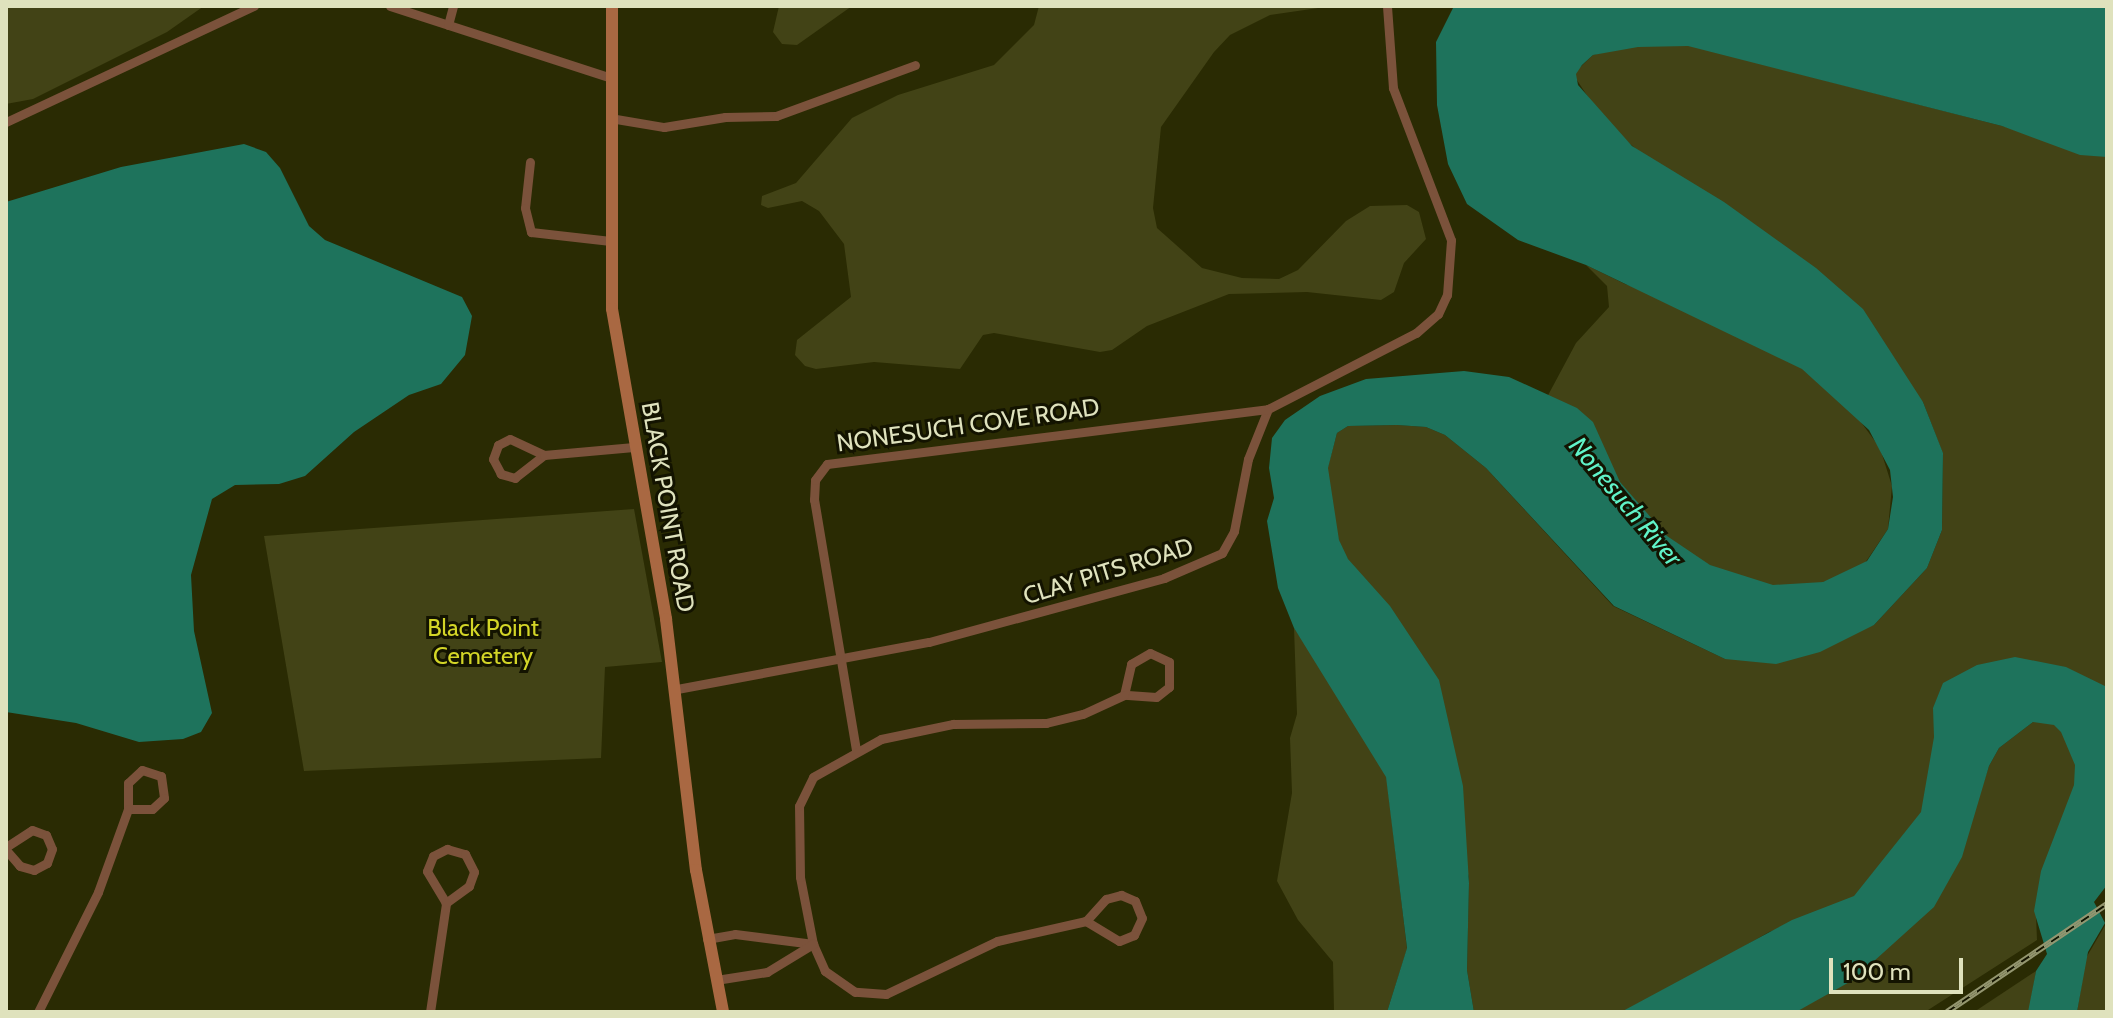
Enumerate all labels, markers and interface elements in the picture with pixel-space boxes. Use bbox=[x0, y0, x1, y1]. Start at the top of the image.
street label: NONESUCH COVE ROAD bbox=[835, 392, 1101, 458]
street label: BLACK POINT ROAD bbox=[635, 400, 701, 614]
water label: Nonesuch River bbox=[1562, 431, 1688, 573]
street label: CLAY PITS ROAD bbox=[1020, 531, 1196, 611]
park label: Black Point Cemetery bbox=[427, 614, 539, 670]
scale bar bbox=[1833, 942, 1967, 992]
text: 100 m bbox=[1843, 957, 1911, 986]

